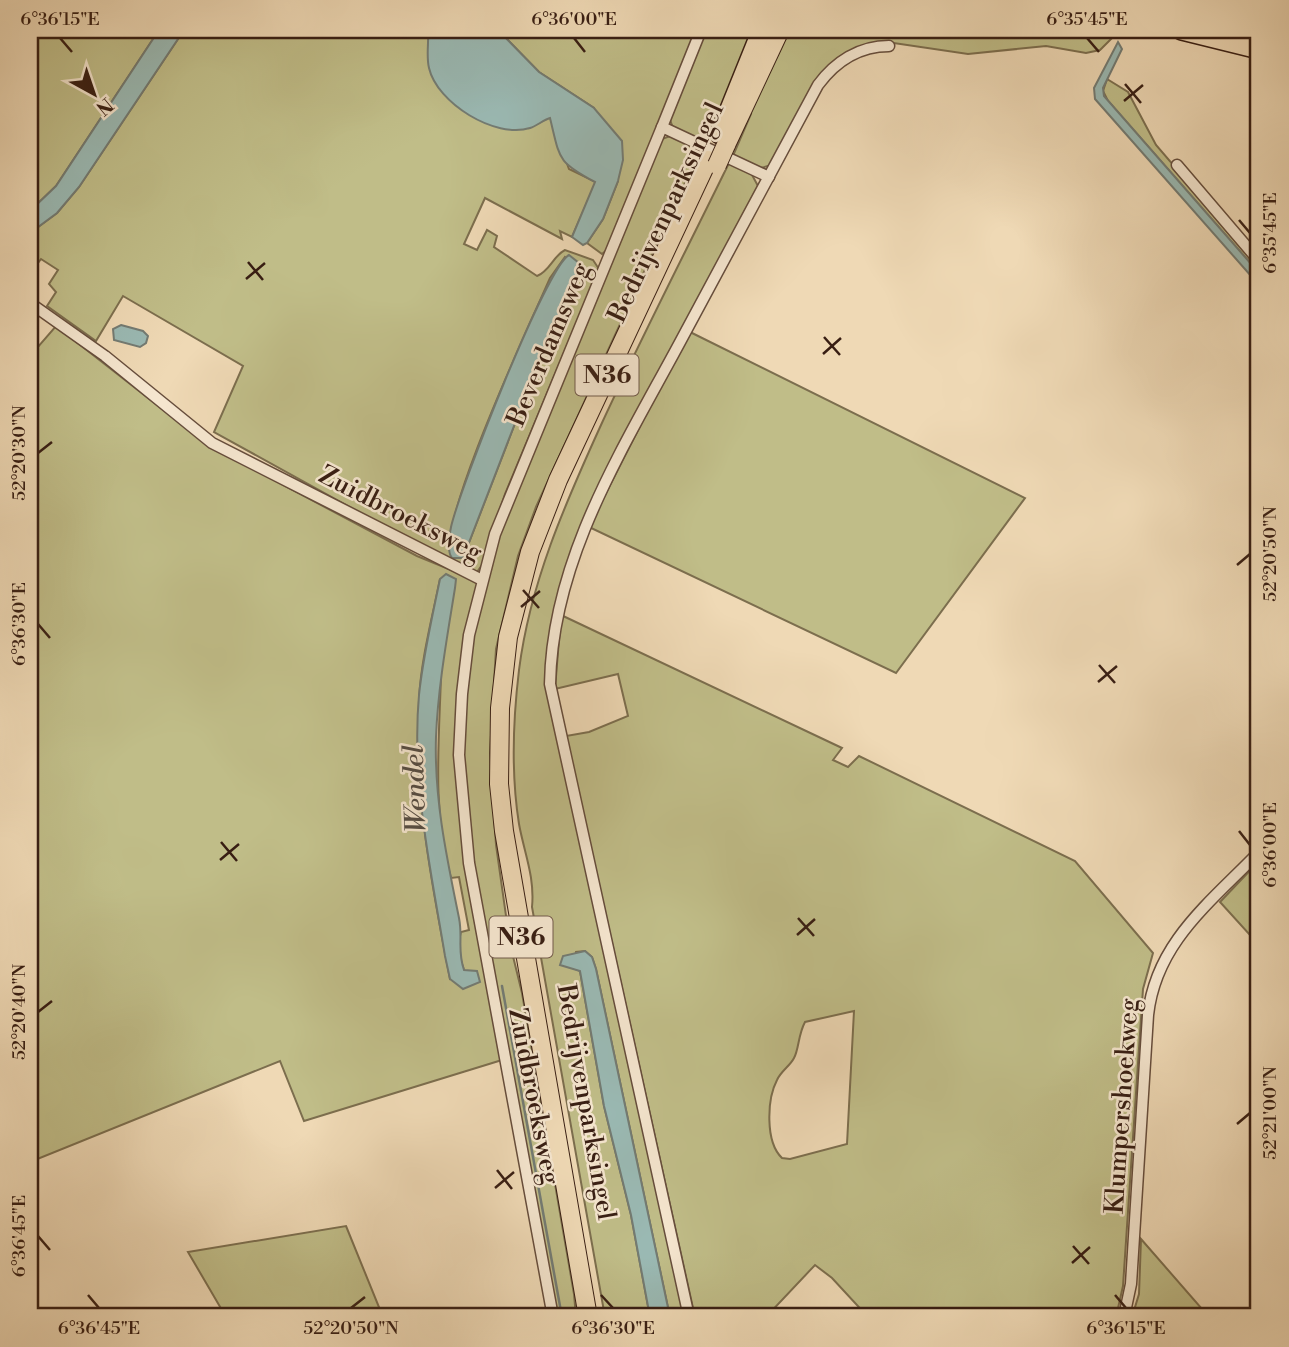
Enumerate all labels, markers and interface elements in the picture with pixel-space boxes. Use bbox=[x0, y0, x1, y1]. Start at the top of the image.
text: 6°36'15"E bbox=[20, 8, 100, 31]
text: 6°36'00"E bbox=[531, 8, 617, 31]
text: 6°35'45"E bbox=[1046, 8, 1128, 31]
north arrow bbox=[60, 60, 130, 130]
text: N bbox=[91, 92, 118, 120]
street label: Bedrijvenparksingel bbox=[601, 97, 731, 328]
text: 6°35'45"E bbox=[1259, 192, 1282, 274]
street label: Beverdamsweg bbox=[500, 257, 598, 432]
road number: N36 bbox=[576, 354, 638, 396]
text: 52°20'30"N bbox=[8, 405, 31, 501]
street label: Zuidbroeksweg bbox=[313, 459, 488, 569]
text: 52°20'50"N bbox=[1259, 506, 1282, 602]
text: 6°36'30"E bbox=[8, 582, 31, 666]
water label: Wendel bbox=[396, 744, 435, 834]
text: 6°36'00"E bbox=[1259, 802, 1282, 888]
road number: N36 bbox=[490, 917, 552, 958]
text: 52°20'40"N bbox=[8, 963, 31, 1060]
street label: Bedrijvenparksingel bbox=[549, 981, 623, 1223]
street label: Klumpershoekweg bbox=[1099, 997, 1146, 1215]
street label: Zuidbroeksweg bbox=[501, 1005, 567, 1188]
text: 52°21'00"N bbox=[1259, 1066, 1282, 1160]
text: 6°36'45"E bbox=[8, 1195, 31, 1277]
text: 6°36'45"E bbox=[58, 1317, 140, 1340]
text: 52°20'50"N bbox=[303, 1317, 399, 1340]
text: 6°36'30"E bbox=[571, 1317, 655, 1340]
text: 6°36'15"E bbox=[1086, 1317, 1166, 1340]

